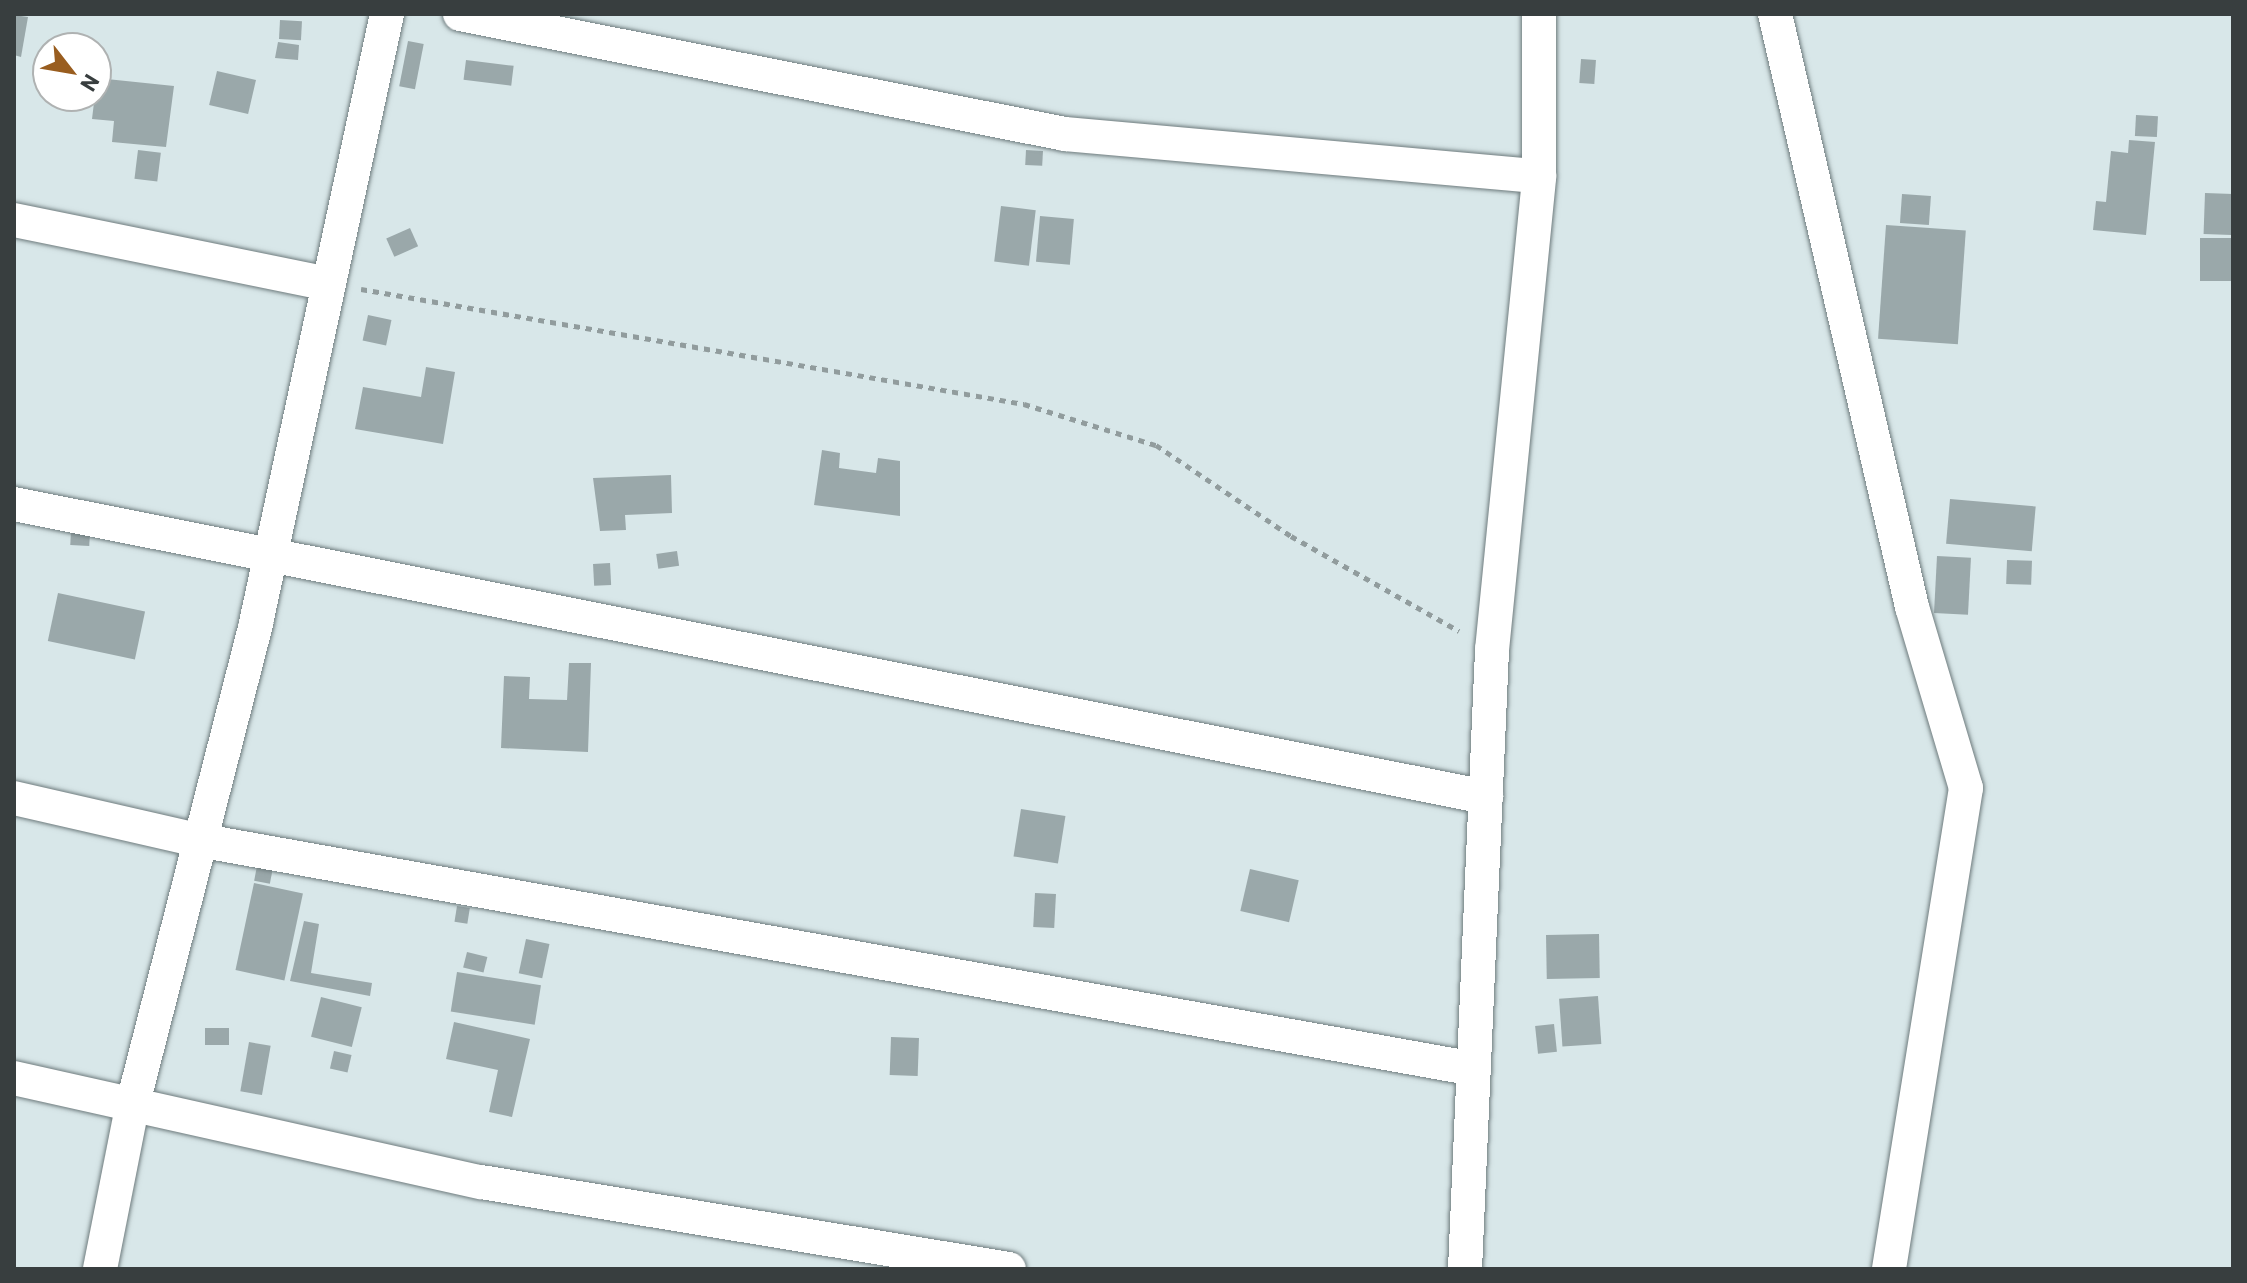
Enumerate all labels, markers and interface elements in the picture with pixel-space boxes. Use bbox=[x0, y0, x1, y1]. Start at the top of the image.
north arrow bbox=[32, 32, 112, 112]
text: N bbox=[76, 70, 106, 96]

